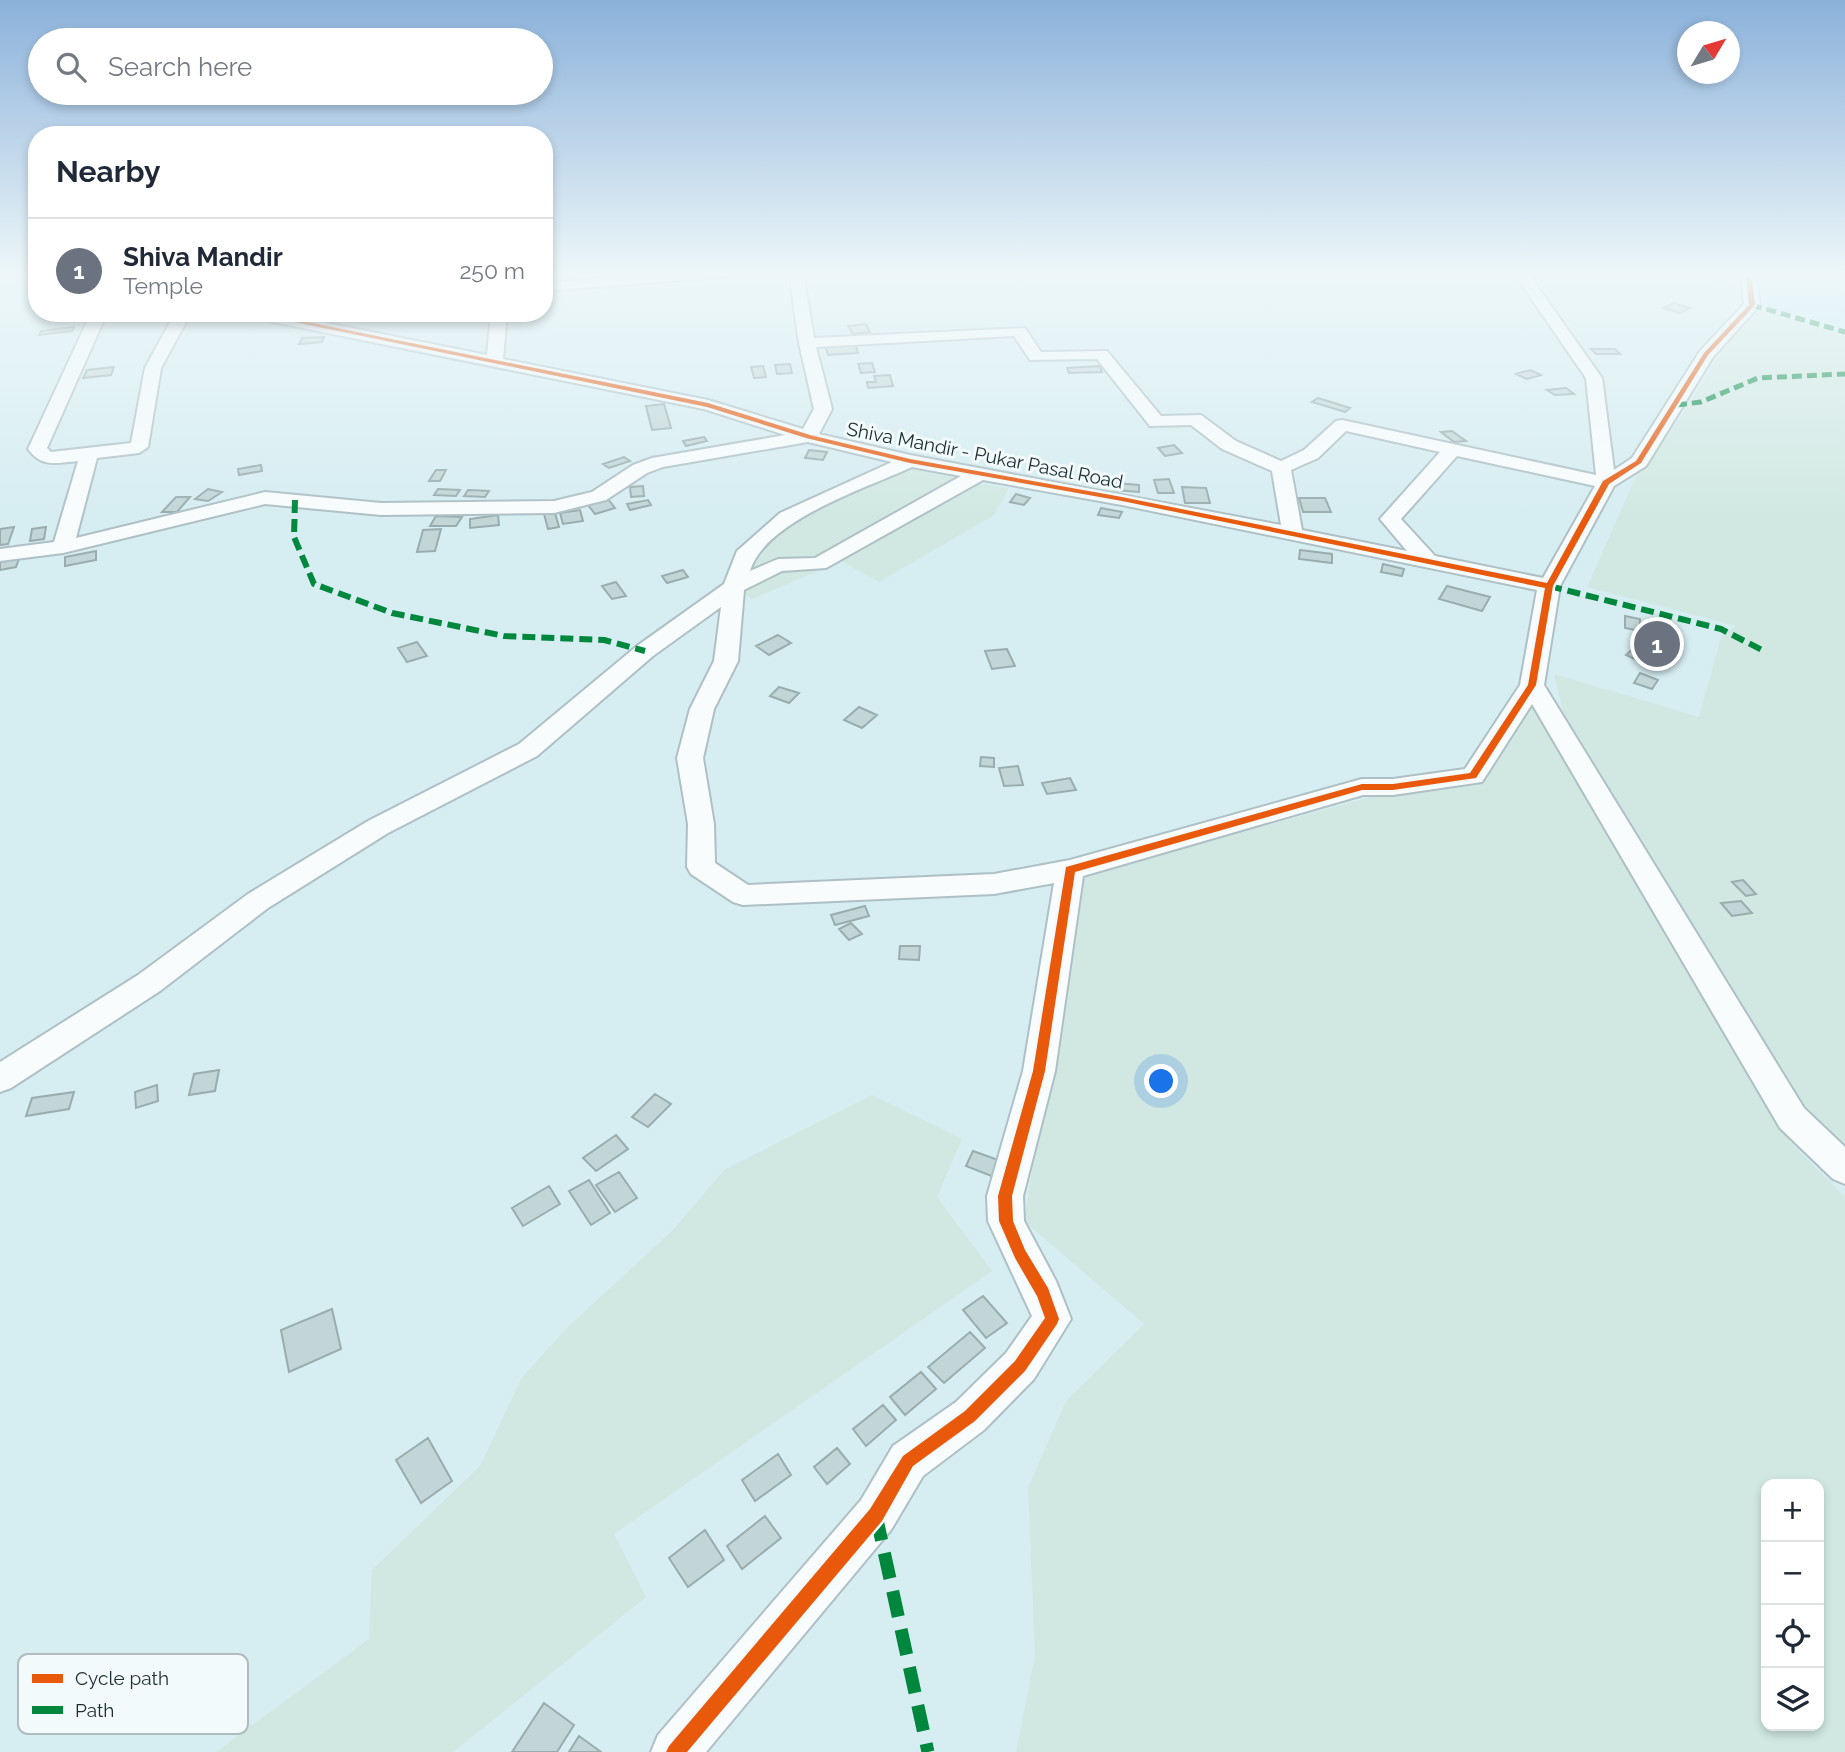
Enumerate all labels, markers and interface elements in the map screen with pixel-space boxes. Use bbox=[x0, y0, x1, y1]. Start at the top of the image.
north arrow bbox=[1677, 21, 1740, 84]
search box bbox=[28, 28, 553, 105]
icon: search bbox=[52, 48, 90, 86]
text: Search here bbox=[108, 52, 252, 82]
text: Nearby bbox=[56, 154, 160, 189]
text: Shiva Mandir bbox=[123, 242, 283, 272]
text: 1 bbox=[73, 257, 85, 284]
text: 250 m bbox=[459, 257, 525, 284]
text: Temple bbox=[123, 272, 203, 299]
street label: Shiva Mandir - Pukar Pasal Road bbox=[845, 417, 1125, 493]
pin: 1 bbox=[1634, 618, 1680, 670]
your location bbox=[1144, 1064, 1178, 1098]
map controls bbox=[1761, 1479, 1824, 1731]
button: + bbox=[1761, 1479, 1824, 1542]
button: − bbox=[1761, 1542, 1824, 1605]
button: locate bbox=[1761, 1605, 1824, 1668]
legend bbox=[18, 1654, 248, 1734]
text: Cycle path bbox=[75, 1667, 169, 1689]
button: layers bbox=[1761, 1668, 1824, 1731]
text: Path bbox=[75, 1699, 114, 1721]

